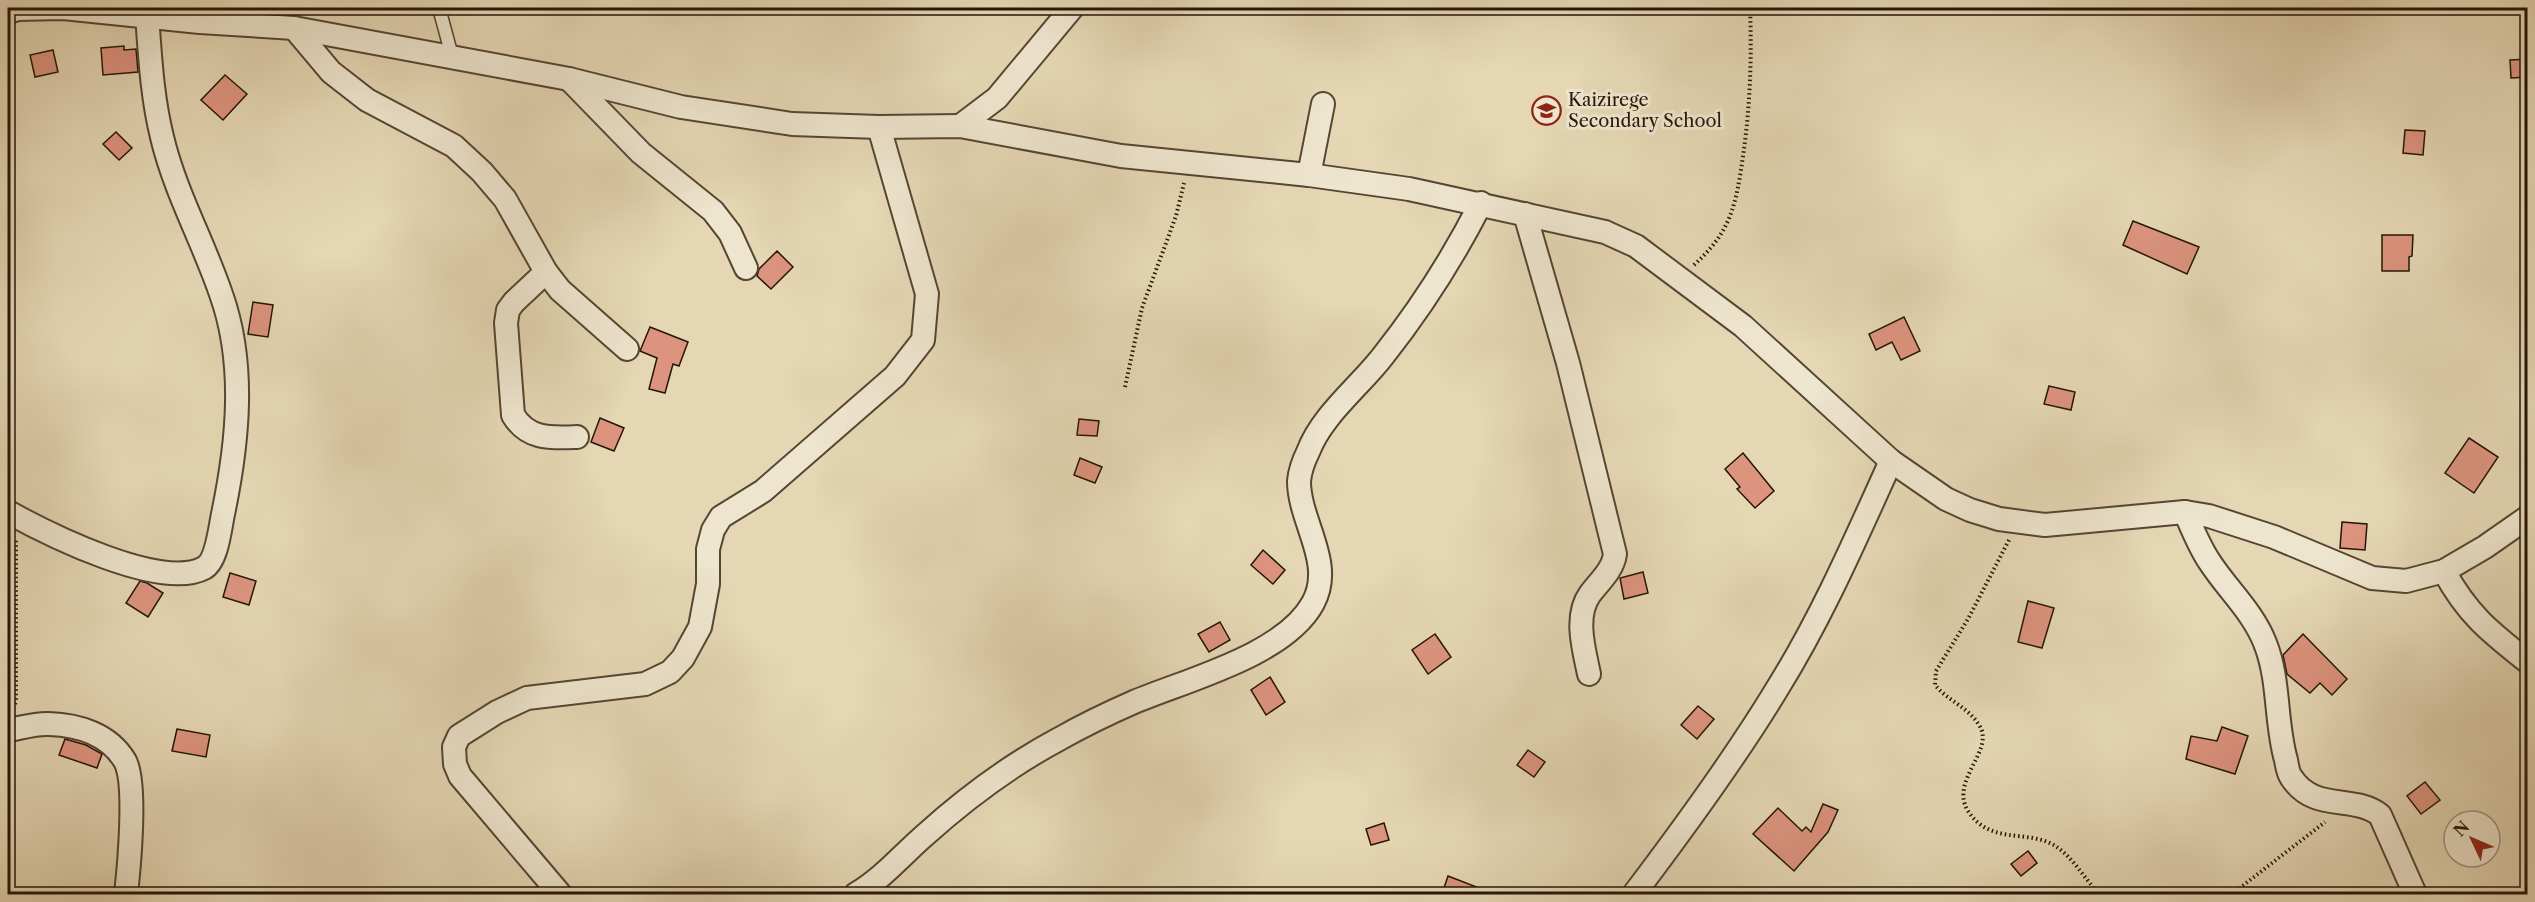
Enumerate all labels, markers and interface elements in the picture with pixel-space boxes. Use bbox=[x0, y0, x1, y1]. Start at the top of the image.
place label: Kaizirege Secondary School bbox=[1568, 89, 1722, 132]
school or university icon: Kaizirege Secondary School bbox=[1531, 94, 1563, 126]
north arrow bbox=[2442, 809, 2502, 869]
text: N bbox=[2449, 817, 2473, 841]

